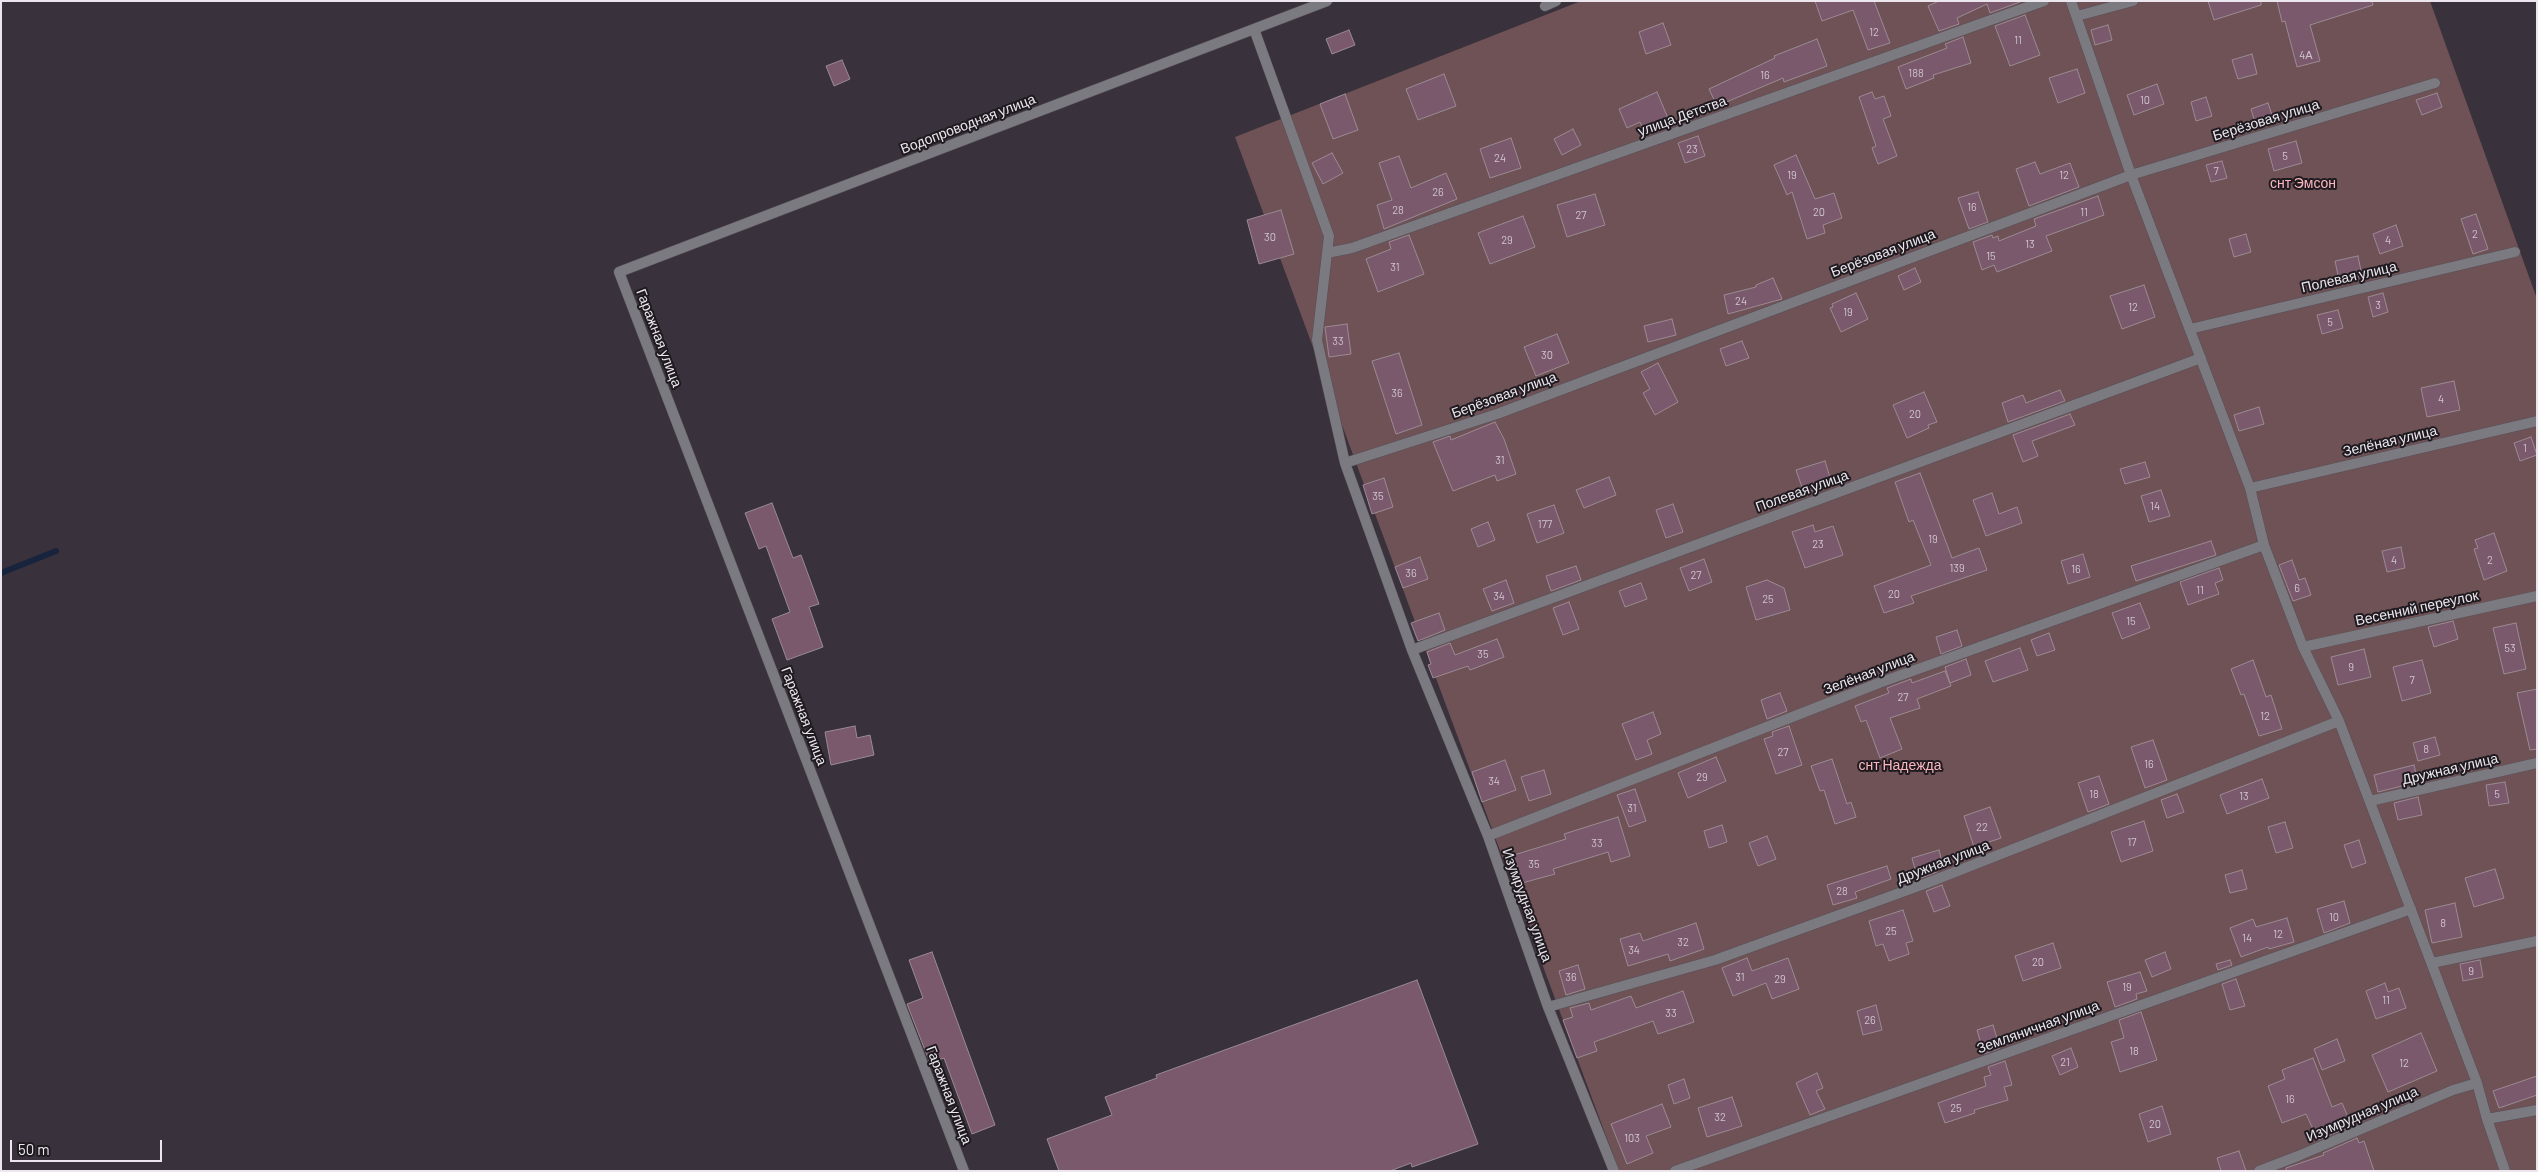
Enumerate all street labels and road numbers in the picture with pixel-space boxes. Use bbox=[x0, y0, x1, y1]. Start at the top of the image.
street label: Водопроводная улица bbox=[898, 90, 1038, 158]
street label: улица Детства bbox=[1636, 92, 1728, 140]
street label: Берёзовая улица bbox=[2211, 96, 2321, 144]
street label: Берёзовая улица bbox=[1828, 225, 1938, 281]
street label: Полевая улица bbox=[2300, 258, 2398, 296]
street label: Гаражная улица bbox=[633, 286, 685, 390]
street label: Берёзовая улица bbox=[1449, 368, 1559, 422]
street label: Зелёная улица bbox=[2341, 422, 2439, 460]
street label: Полевая улица bbox=[1753, 466, 1851, 516]
street label: Весенний переулок bbox=[2354, 587, 2480, 629]
street label: Зелёная улица bbox=[1821, 648, 1917, 698]
street label: Гаражная улица bbox=[778, 664, 830, 768]
street label: Дружная улица bbox=[2400, 750, 2500, 788]
street label: Дружная улица bbox=[1894, 837, 1992, 887]
street label: Изумрудная улица bbox=[1499, 846, 1555, 964]
street label: Земляничная улица bbox=[1975, 997, 2101, 1057]
street label: Гаражная улица bbox=[923, 1043, 975, 1147]
street label: Изумрудная улица bbox=[2304, 1083, 2420, 1145]

